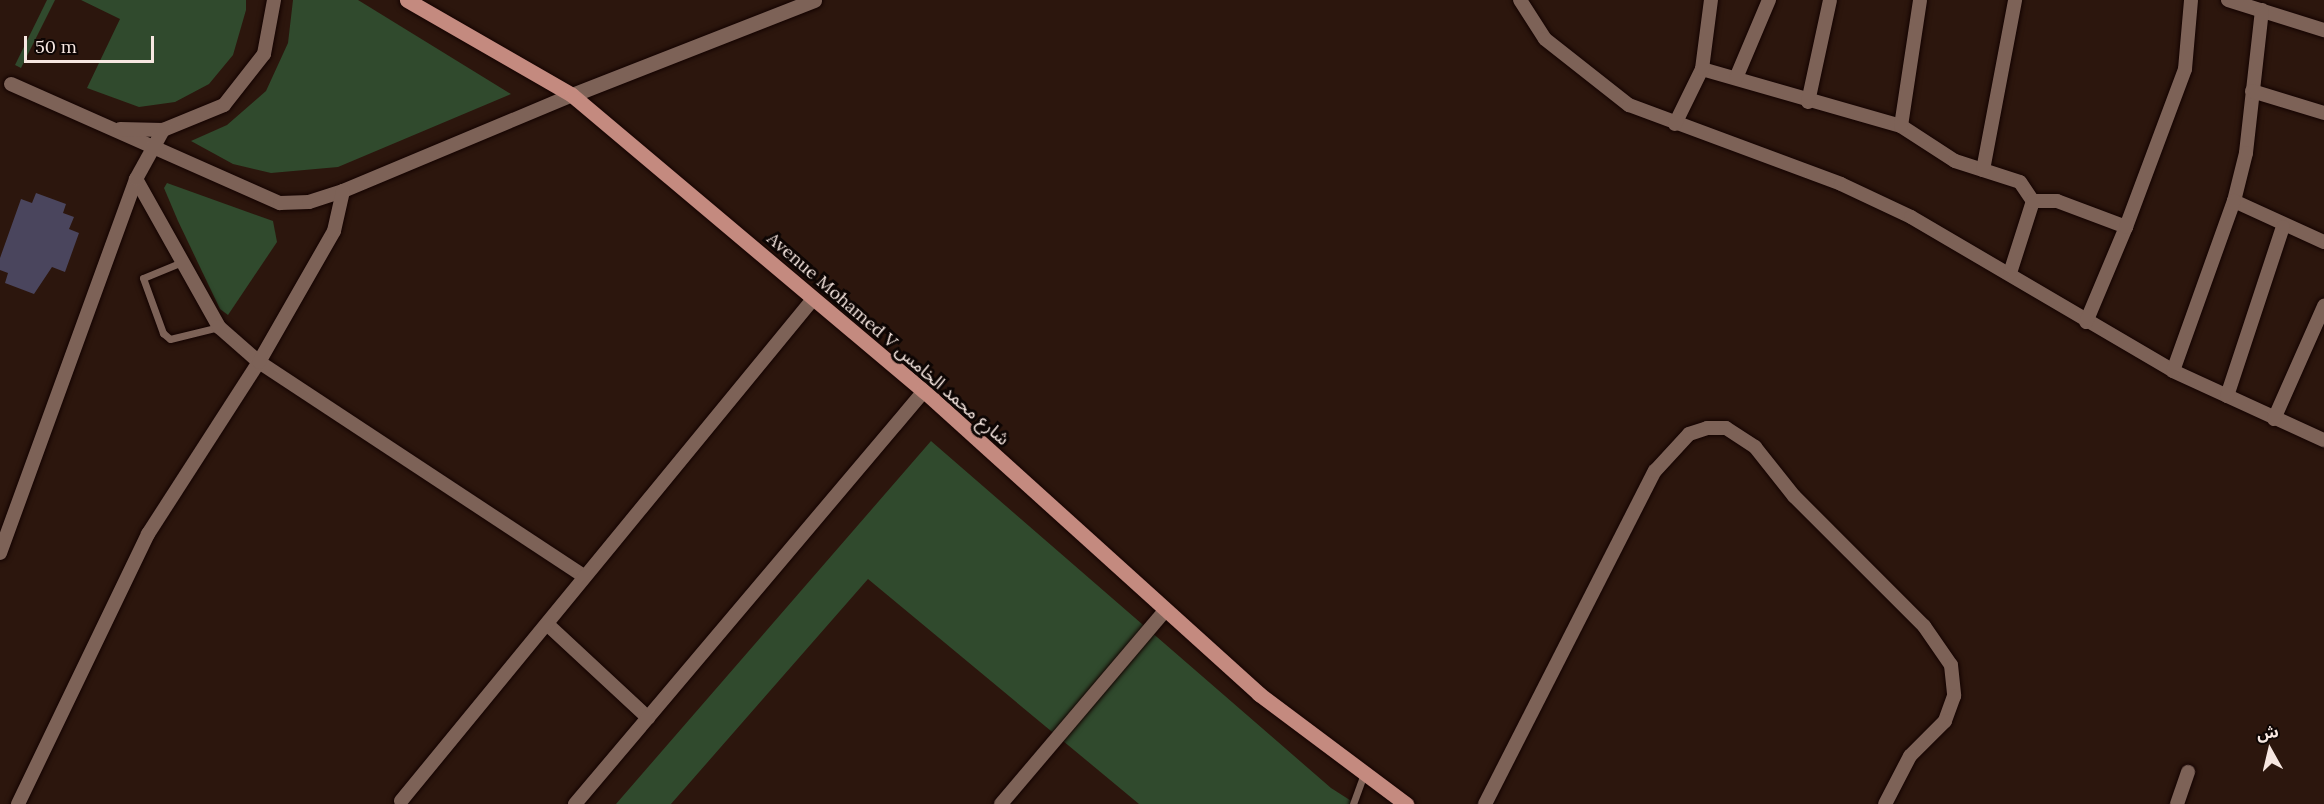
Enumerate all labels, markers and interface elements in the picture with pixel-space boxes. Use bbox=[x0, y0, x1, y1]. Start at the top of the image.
scale bar bbox=[27, 24, 158, 62]
text: 50 m bbox=[35, 35, 77, 58]
street label: Avenue Mohamed V شارع محمد الخامس bbox=[762, 228, 1014, 450]
north arrow bbox=[2240, 720, 2300, 780]
text: ش bbox=[2255, 721, 2280, 744]

